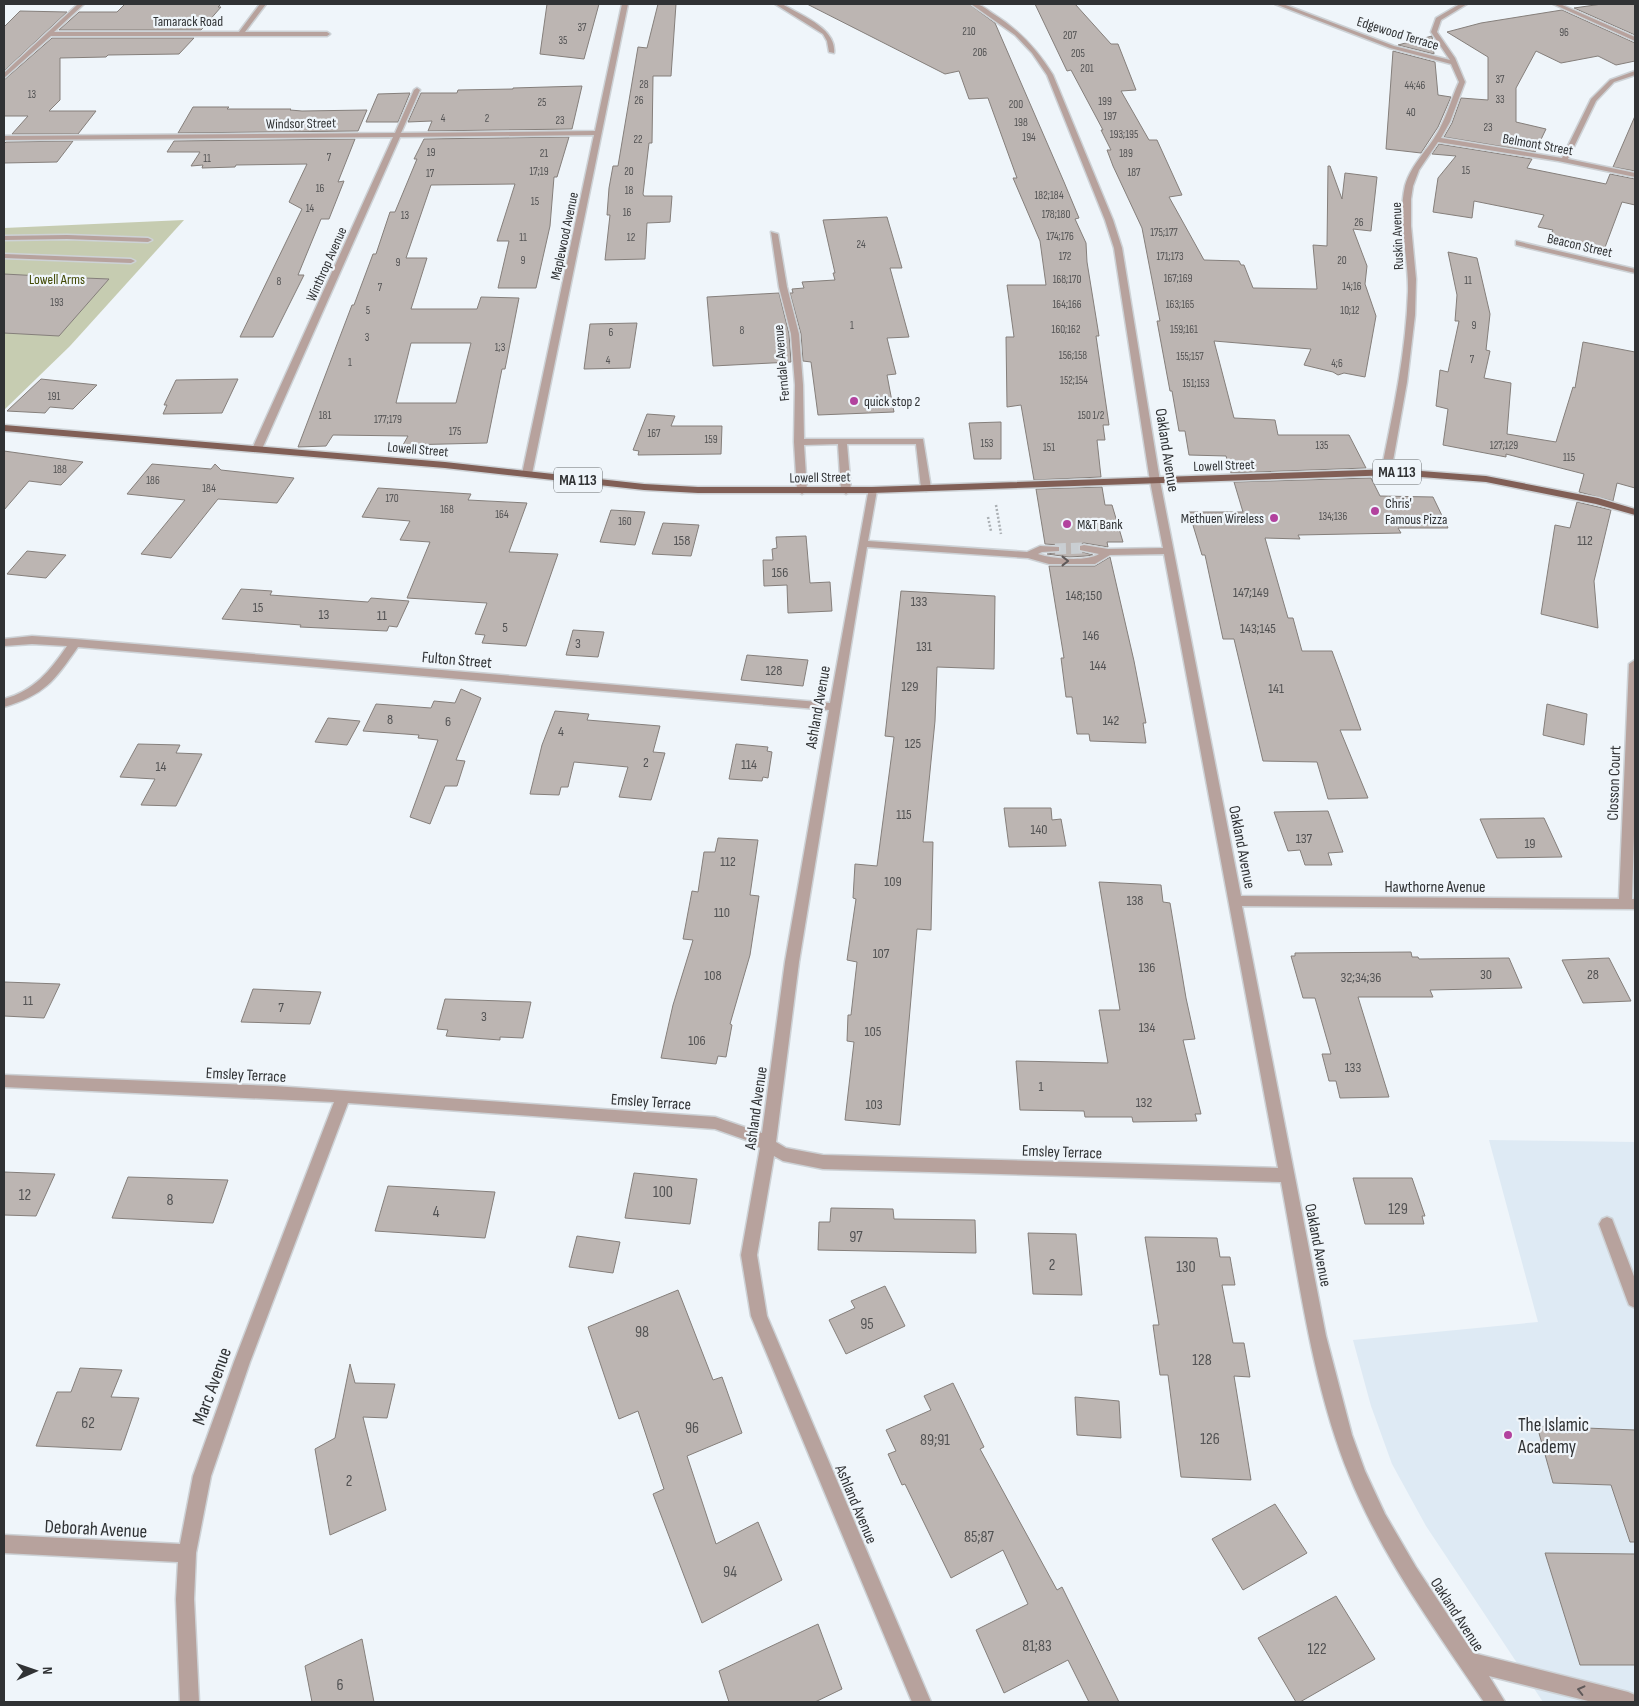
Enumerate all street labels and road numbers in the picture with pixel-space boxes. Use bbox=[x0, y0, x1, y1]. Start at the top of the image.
street label: Tamarack Road bbox=[153, 13, 223, 30]
street label: Edgewood Terrace bbox=[1355, 13, 1441, 54]
street label: Windsor Street bbox=[266, 114, 336, 133]
street label: Belmont Street bbox=[1501, 130, 1575, 159]
street label: Maplewood Avenue bbox=[547, 191, 582, 282]
street label: Ruskin Avenue bbox=[1388, 202, 1407, 270]
street label: Winthrop Avenue bbox=[302, 224, 350, 304]
street label: Beacon Street bbox=[1546, 230, 1614, 261]
street label: Ferndale Avenue bbox=[770, 324, 793, 402]
street label: Oakland Avenue bbox=[1151, 407, 1182, 493]
street label: Lowell Street bbox=[387, 438, 449, 461]
street label: Lowell Street bbox=[1193, 456, 1255, 475]
road number: MA 113 bbox=[1373, 460, 1421, 484]
road number: MA 113 bbox=[554, 468, 602, 492]
street label: Lowell Street bbox=[789, 468, 851, 487]
street label: Fulton Street bbox=[421, 648, 493, 673]
street label: Ashland Avenue bbox=[802, 664, 835, 751]
street label: Closson Court bbox=[1604, 745, 1625, 821]
street label: Oakland Avenue bbox=[1224, 804, 1259, 890]
street label: Hawthorne Avenue bbox=[1384, 878, 1486, 897]
street label: Emsley Terrace bbox=[205, 1064, 287, 1087]
street label: Ashland Avenue bbox=[741, 1065, 772, 1152]
street label: Emsley Terrace bbox=[610, 1090, 692, 1115]
street label: Emsley Terrace bbox=[1021, 1142, 1102, 1163]
street label: Oakland Avenue bbox=[1300, 1202, 1335, 1288]
street label: Marc Avenue bbox=[188, 1345, 237, 1428]
street label: Ashland Avenue bbox=[830, 1461, 881, 1547]
street label: Deborah Avenue bbox=[44, 1515, 148, 1544]
street label: Oakland Avenue bbox=[1426, 1574, 1488, 1655]

